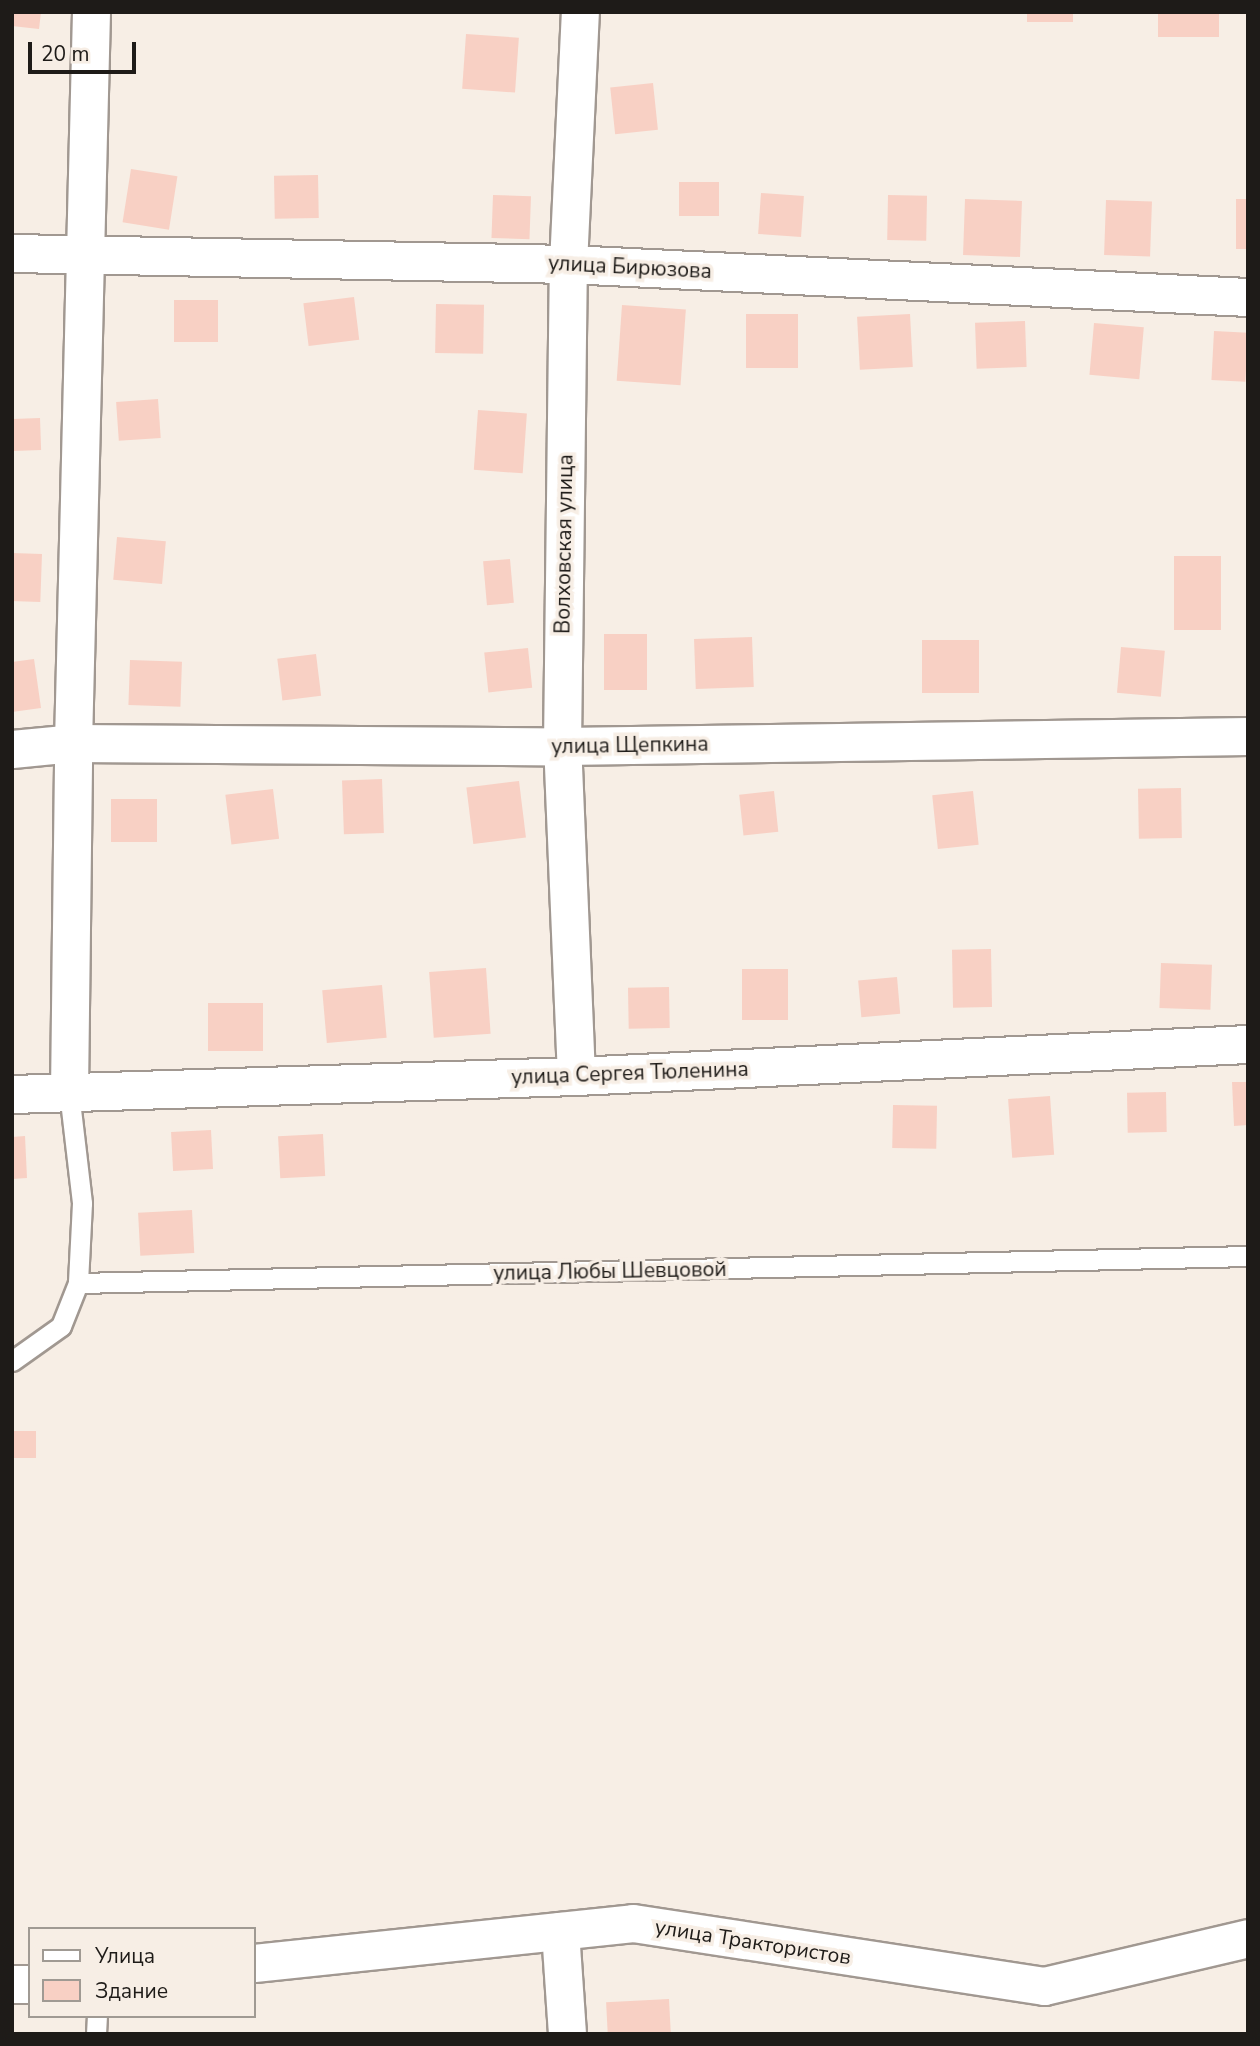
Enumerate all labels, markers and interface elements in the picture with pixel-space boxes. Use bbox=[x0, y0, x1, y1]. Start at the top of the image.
scale bar bbox=[32, 28, 140, 72]
text: 20 m bbox=[41, 40, 90, 68]
street label: улица Бирюзова bbox=[548, 250, 712, 284]
street label: Волховская улица bbox=[550, 454, 578, 634]
street label: улица Щепкина bbox=[551, 731, 709, 759]
street label: улица Сергея Тюленина bbox=[511, 1056, 749, 1090]
street label: улица Любы Шевцовой bbox=[493, 1256, 727, 1286]
street label: улица Трактористов bbox=[653, 1914, 853, 1970]
legend bbox=[28, 1927, 256, 2018]
text: Улица bbox=[95, 1942, 155, 1970]
text: Здание bbox=[95, 1977, 168, 2005]

